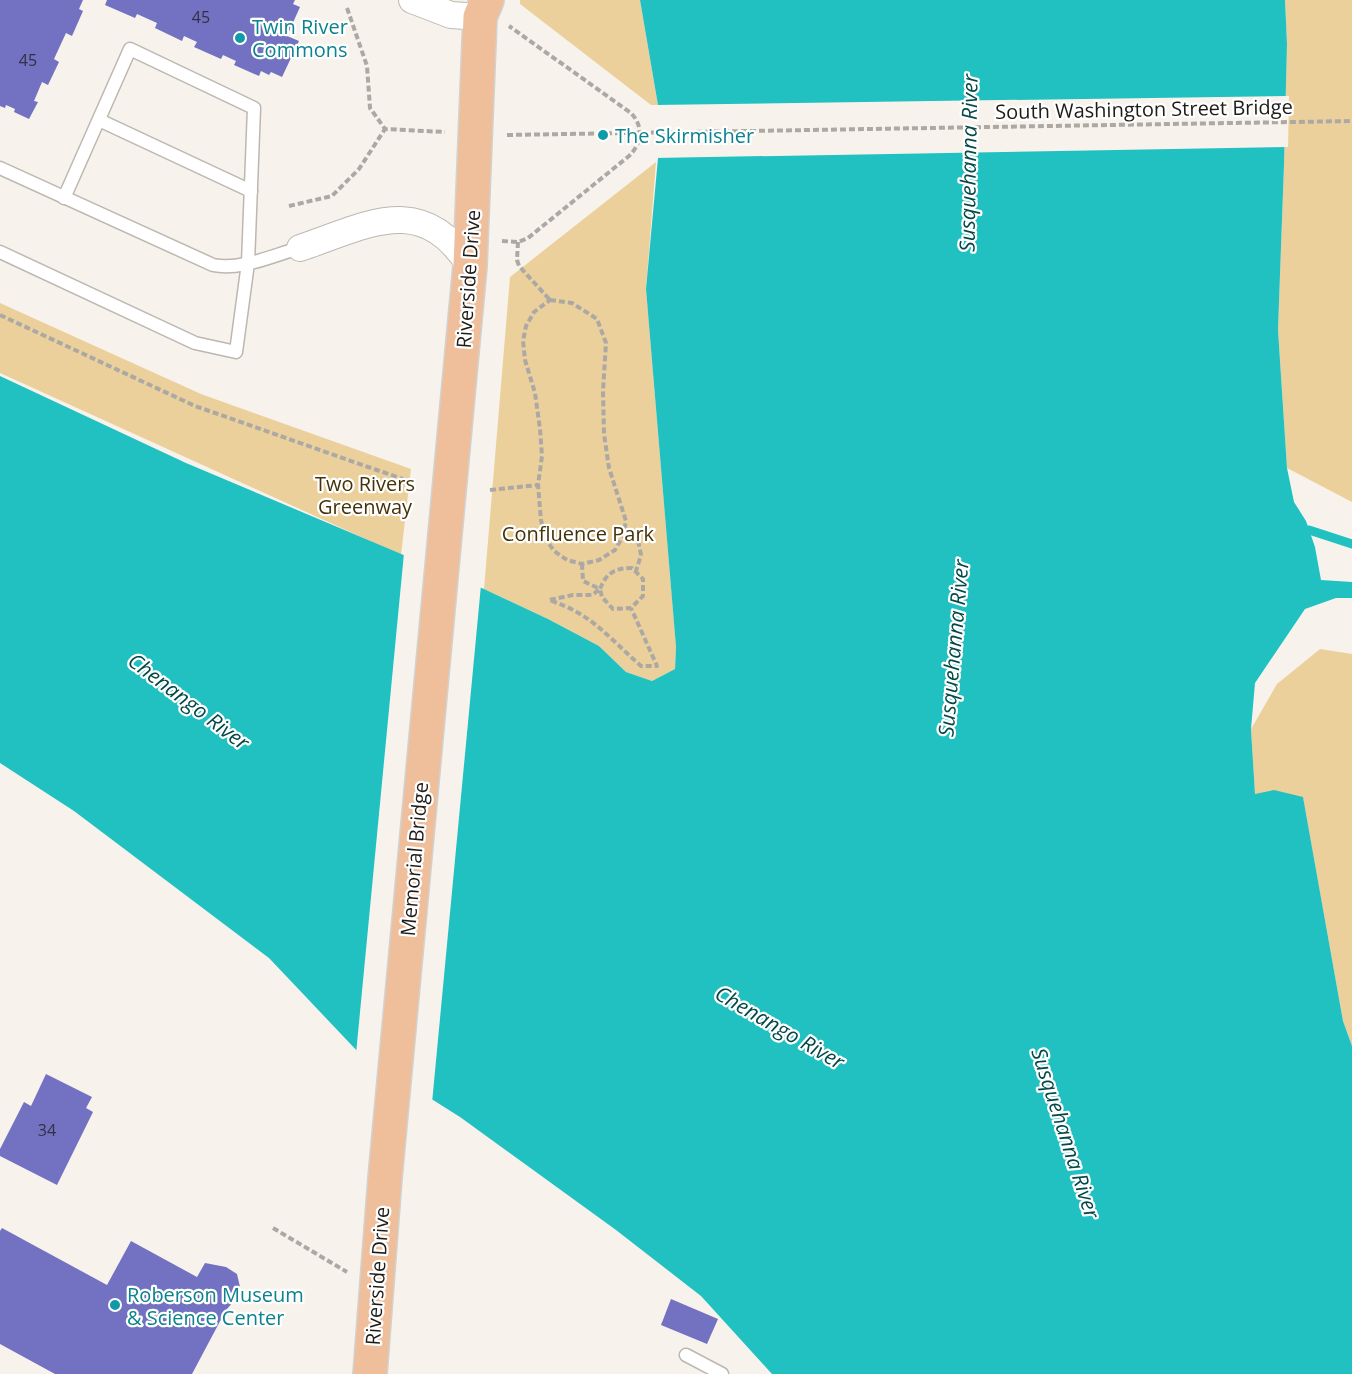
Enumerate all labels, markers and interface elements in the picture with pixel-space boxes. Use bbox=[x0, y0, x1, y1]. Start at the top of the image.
house number: 45 bbox=[192, 6, 210, 28]
place label: Twin River Commons bbox=[252, 13, 348, 63]
marker: Twin River Commons bbox=[233, 31, 247, 45]
house number: 45 bbox=[19, 49, 37, 71]
water label: Susquehanna River bbox=[952, 73, 984, 252]
street label: South Washington Street Bridge bbox=[995, 93, 1293, 125]
place label: The Skirmisher bbox=[615, 122, 754, 149]
marker: The Skirmisher bbox=[596, 128, 610, 142]
street label: Riverside Drive bbox=[450, 209, 486, 349]
park label: Two Rivers Greenway bbox=[315, 470, 415, 520]
park label: Confluence Park bbox=[502, 520, 655, 547]
water label: Susquehanna River bbox=[931, 558, 975, 738]
water label: Chenango River bbox=[123, 646, 256, 756]
street label: Memorial Bridge bbox=[394, 781, 434, 937]
water label: Chenango River bbox=[710, 979, 850, 1076]
water label: Susquehanna River bbox=[1025, 1044, 1107, 1222]
house number: 34 bbox=[38, 1119, 56, 1141]
street label: Riverside Drive bbox=[359, 1206, 395, 1346]
place label: Roberson Museum & Science Center bbox=[127, 1281, 304, 1331]
marker: Roberson Museum & Science Center bbox=[108, 1298, 122, 1312]

